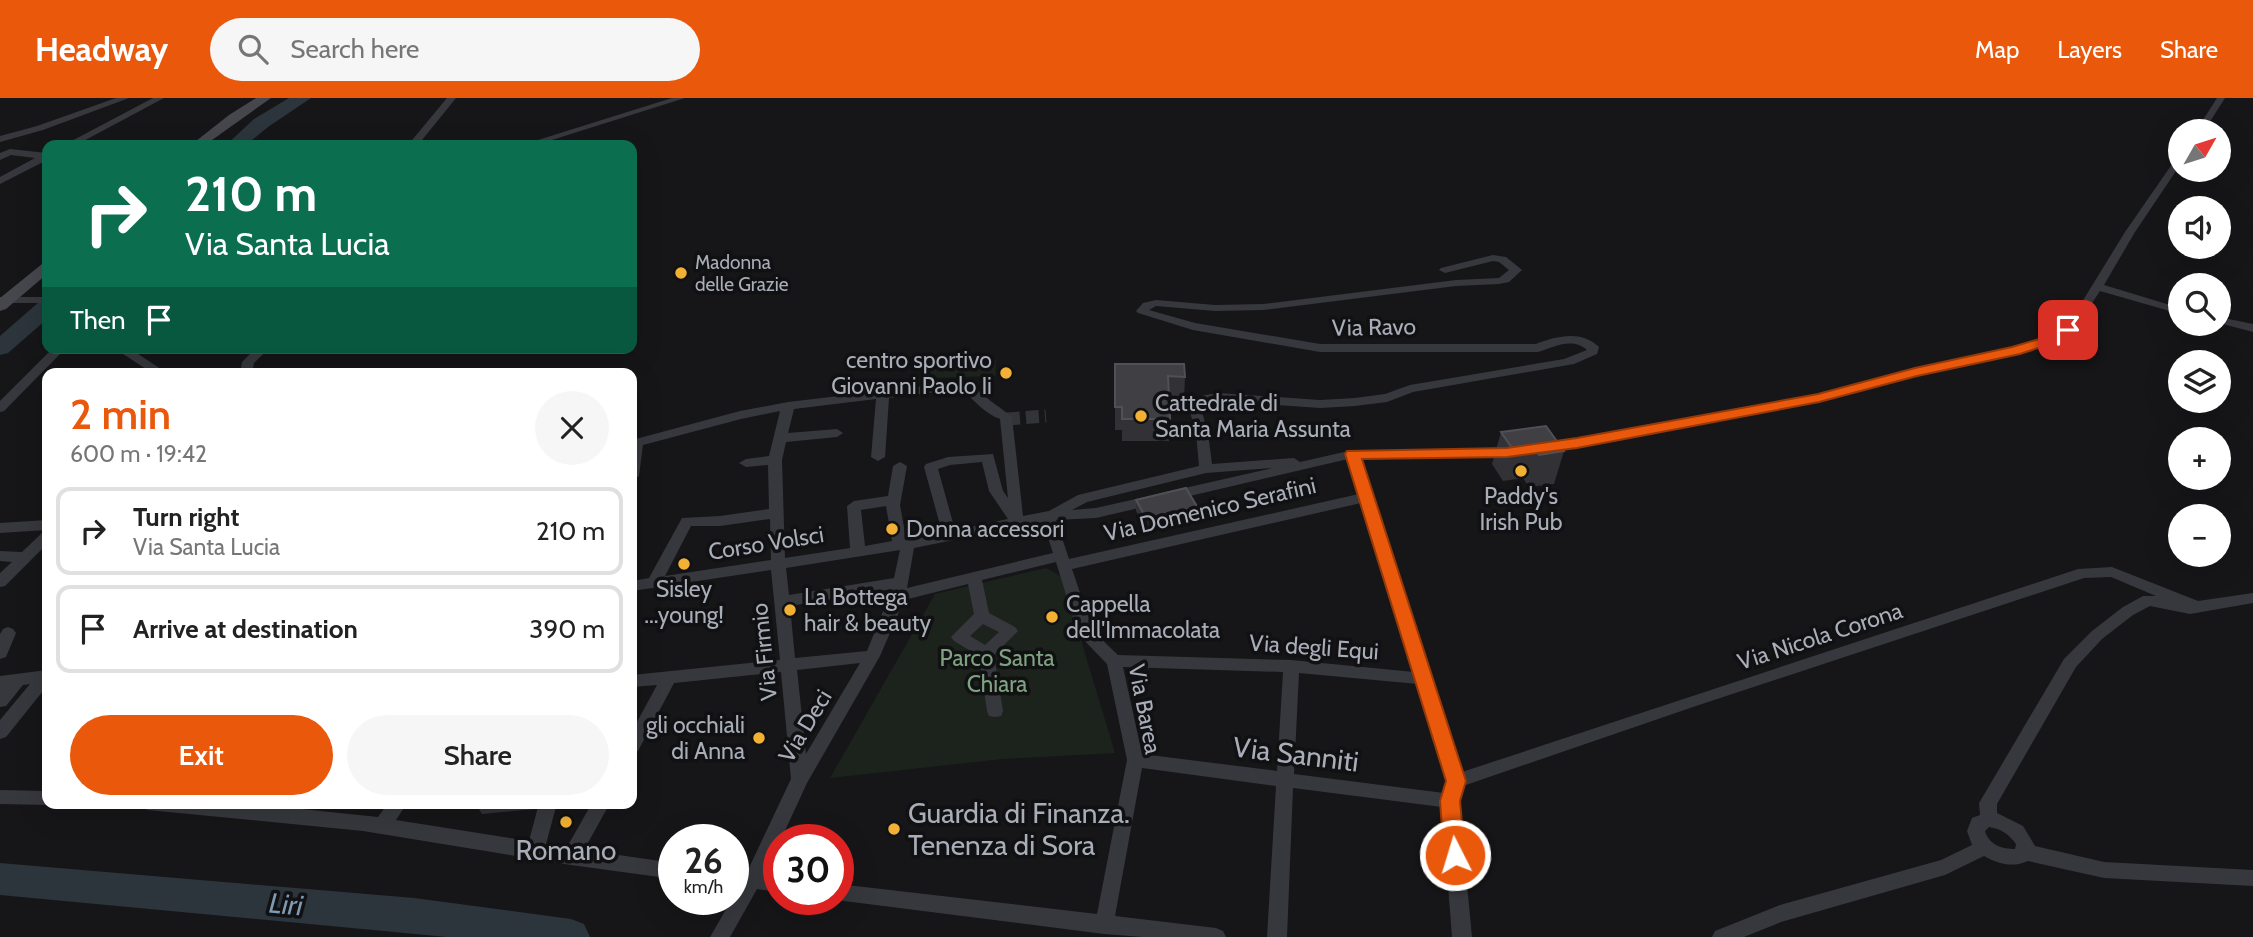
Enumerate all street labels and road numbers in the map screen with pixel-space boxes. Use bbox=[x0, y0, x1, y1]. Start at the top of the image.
street label: Via Ravo bbox=[1332, 312, 1416, 342]
street label: Via Domenico Serafini bbox=[1101, 471, 1319, 547]
street label: Corso Volsci bbox=[706, 520, 826, 566]
street label: Via Nicola Corona bbox=[1734, 596, 1906, 676]
street label: Via Firmio bbox=[745, 602, 783, 702]
street label: Via degli Equi bbox=[1248, 629, 1380, 665]
street label: Via Barea bbox=[1123, 662, 1167, 756]
street label: Via Deci bbox=[772, 685, 838, 767]
street label: Via Sanniti bbox=[1231, 729, 1361, 779]

